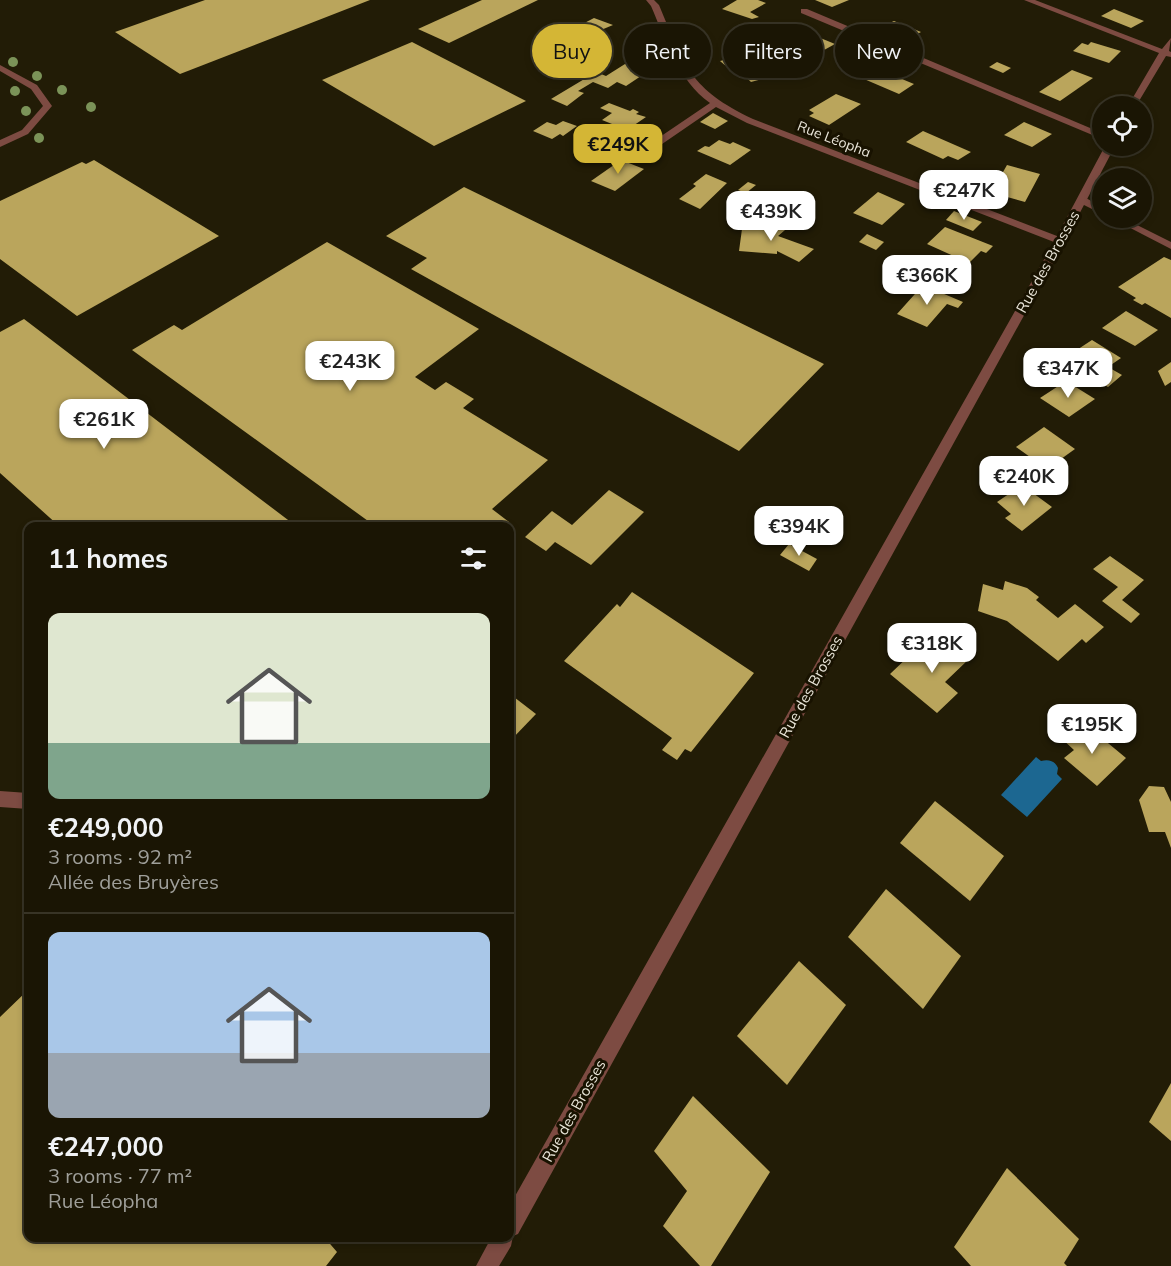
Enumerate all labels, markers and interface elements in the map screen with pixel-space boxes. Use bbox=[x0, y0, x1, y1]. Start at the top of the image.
chip: Buy bbox=[532, 24, 612, 78]
chip: Rent bbox=[624, 24, 711, 78]
chip: Filters bbox=[723, 24, 823, 78]
chip: New bbox=[835, 24, 923, 78]
map controls bbox=[1092, 96, 1152, 228]
button: locate bbox=[1092, 96, 1152, 156]
street label: Rue Léopha bbox=[795, 117, 873, 161]
pin: €249K bbox=[576, 124, 660, 175]
text: €249K bbox=[587, 131, 649, 156]
button: layers bbox=[1092, 168, 1152, 228]
pin: €247K bbox=[922, 170, 1006, 221]
text: €247K bbox=[933, 177, 995, 202]
pin: €439K bbox=[729, 191, 813, 242]
text: €439K bbox=[740, 198, 802, 223]
street label: Rue des Brosses bbox=[1012, 207, 1084, 316]
pin: €366K bbox=[885, 255, 969, 306]
text: €366K bbox=[896, 262, 958, 287]
pin: €243K bbox=[308, 341, 392, 392]
text: €243K bbox=[319, 348, 381, 373]
pin: €347K bbox=[1026, 348, 1110, 399]
text: €347K bbox=[1037, 355, 1099, 380]
pin: €261K bbox=[62, 399, 146, 450]
text: €261K bbox=[73, 406, 135, 431]
pin: €240K bbox=[982, 456, 1066, 507]
text: €240K bbox=[993, 463, 1055, 488]
pin: €394K bbox=[757, 506, 841, 557]
text: €394K bbox=[768, 513, 830, 538]
text: 11 homes bbox=[48, 542, 168, 575]
icon: filters bbox=[457, 542, 490, 575]
pin: €318K bbox=[890, 623, 974, 674]
text: €318K bbox=[901, 630, 963, 655]
street label: Rue des Brosses bbox=[775, 632, 847, 741]
icon: home bbox=[215, 652, 323, 760]
pin: €195K bbox=[1050, 704, 1134, 755]
text: €195K bbox=[1061, 711, 1123, 736]
text: €249,000 bbox=[48, 811, 164, 844]
text: 3 rooms · 92 m² bbox=[48, 844, 192, 869]
text: Allée des Bruyères bbox=[48, 869, 219, 894]
icon: home bbox=[215, 971, 323, 1079]
street label: Rue des Brosses bbox=[538, 1056, 610, 1165]
text: €247,000 bbox=[48, 1130, 164, 1163]
text: 3 rooms · 77 m² bbox=[48, 1163, 192, 1188]
text: Rue Léopha bbox=[48, 1188, 158, 1213]

